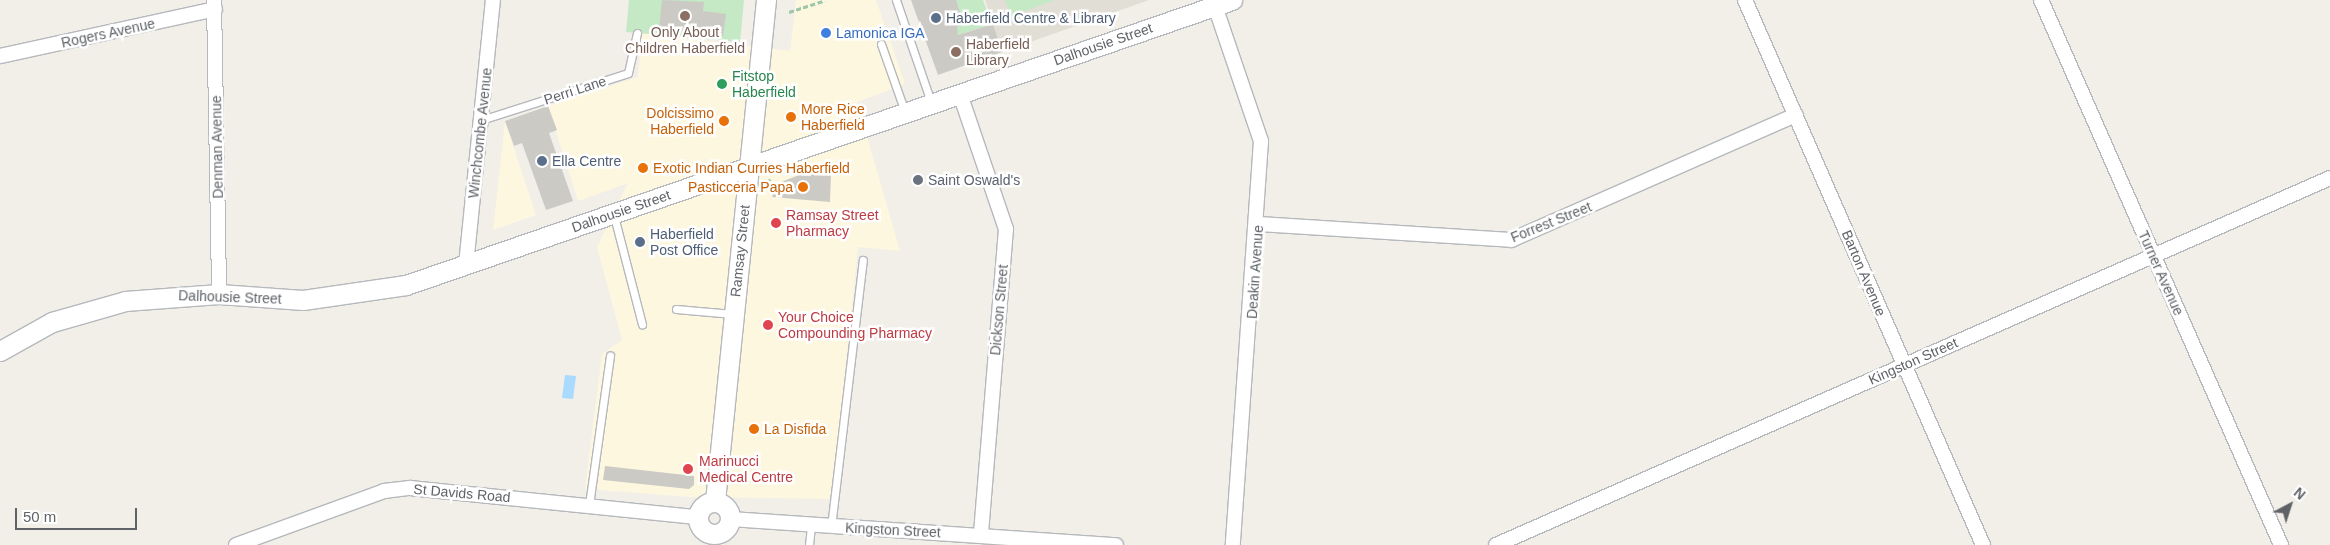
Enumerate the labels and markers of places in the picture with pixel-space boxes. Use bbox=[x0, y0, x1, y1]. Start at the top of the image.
marker: Only About Children Haberfield bbox=[679, 10, 691, 22]
place label: Haberfield Centre & Library bbox=[946, 10, 1116, 26]
marker: Haberfield Centre & Library bbox=[930, 12, 942, 24]
place label: Only About Children Haberfield bbox=[625, 24, 745, 56]
place label: Lamonica IGA bbox=[836, 25, 925, 41]
marker: Lamonica IGA bbox=[820, 27, 832, 39]
place label: Haberfield Library bbox=[966, 36, 1030, 68]
marker: Haberfield Library bbox=[950, 46, 962, 58]
place label: Fitstop Haberfield bbox=[732, 68, 796, 100]
marker: Fitstop Haberfield bbox=[716, 78, 728, 90]
place label: More Rice Haberfield bbox=[801, 101, 865, 134]
place label: Dolcissimo Haberfield bbox=[646, 105, 714, 138]
marker: More Rice Haberfield bbox=[785, 111, 797, 123]
marker: Dolcissimo Haberfield bbox=[718, 115, 730, 127]
place label: Ella Centre bbox=[552, 153, 621, 169]
marker: Ella Centre bbox=[536, 155, 548, 167]
place label: Exotic Indian Curries Haberfield bbox=[653, 160, 850, 176]
marker: Exotic Indian Curries Haberfield bbox=[637, 162, 649, 174]
place label: Saint Oswald's bbox=[928, 172, 1020, 188]
marker: Saint Oswald's bbox=[912, 174, 924, 186]
place label: Pasticceria Papa bbox=[688, 179, 793, 195]
marker: Pasticceria Papa bbox=[797, 181, 809, 193]
place label: Ramsay Street Pharmacy bbox=[786, 207, 879, 240]
marker: Ramsay Street Pharmacy bbox=[770, 217, 782, 229]
place label: Haberfield Post Office bbox=[650, 226, 718, 258]
marker: Haberfield Post Office bbox=[634, 236, 646, 248]
place label: Your Choice Compounding Pharmacy bbox=[778, 309, 932, 342]
marker: Your Choice Compounding Pharmacy bbox=[762, 319, 774, 331]
place label: La Disfida bbox=[764, 421, 826, 437]
marker: La Disfida bbox=[748, 423, 760, 435]
place label: Marinucci Medical Centre bbox=[699, 453, 793, 486]
marker: Marinucci Medical Centre bbox=[681, 462, 695, 476]

